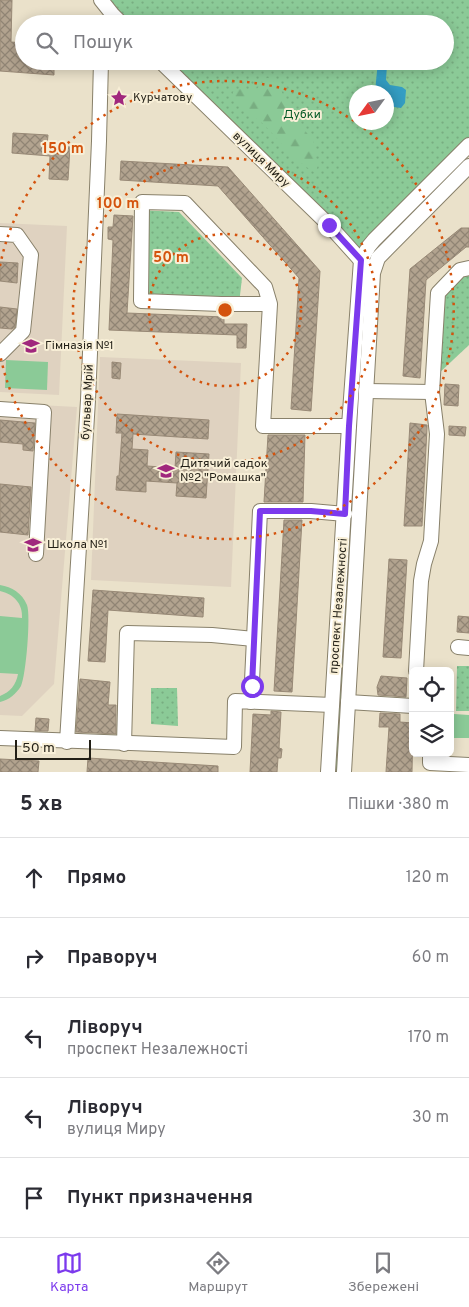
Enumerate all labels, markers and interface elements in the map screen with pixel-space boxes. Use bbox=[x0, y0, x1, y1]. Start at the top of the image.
search box bbox=[15, 15, 454, 70]
icon: search bbox=[33, 29, 61, 57]
text: Пошук bbox=[73, 31, 133, 55]
north arrow bbox=[349, 85, 394, 130]
place icon: Курчатову bbox=[109, 88, 129, 108]
place label: Курчатову bbox=[133, 90, 192, 106]
park label: Дубки bbox=[283, 107, 321, 123]
street label: вулиця Миру bbox=[229, 129, 293, 191]
text: 150 m bbox=[42, 140, 84, 159]
text: 100 m bbox=[97, 195, 139, 214]
route end bbox=[318, 214, 341, 237]
text: 50 m bbox=[153, 249, 189, 268]
centre of rings bbox=[216, 301, 234, 319]
school or university icon: Гімназія №1 bbox=[21, 336, 41, 356]
place label: Гімназія №1 bbox=[45, 338, 114, 354]
street label: бульвар Мрій bbox=[78, 364, 98, 440]
place label: Дитячий садок №2 "Ромашка" bbox=[180, 456, 268, 486]
school or university icon: Дитячий садок №2 "Ромашка" bbox=[156, 461, 176, 481]
school or university icon: Школа №1 bbox=[23, 535, 43, 555]
place label: Школа №1 bbox=[47, 537, 108, 553]
street label: проспект Незалежності bbox=[326, 538, 352, 674]
map controls bbox=[409, 667, 454, 757]
button: locate bbox=[409, 667, 454, 712]
route start bbox=[241, 675, 264, 698]
button: layers bbox=[409, 712, 454, 757]
scale bar bbox=[15, 737, 91, 760]
text: 50 m bbox=[22, 740, 55, 757]
text: 5 хв bbox=[20, 791, 63, 818]
text: Пішки · 380 m bbox=[348, 795, 449, 815]
icon: ahead bbox=[20, 864, 48, 892]
text: Прямо bbox=[67, 866, 126, 890]
text: 120 m bbox=[406, 868, 449, 888]
icon: right bbox=[20, 944, 48, 972]
text: Праворуч bbox=[67, 946, 158, 970]
text: 60 m bbox=[412, 948, 449, 968]
text: Ліворуч bbox=[67, 1016, 143, 1040]
icon: left bbox=[20, 1024, 48, 1052]
text: 170 m bbox=[408, 1028, 449, 1048]
text: проспект Незалежності bbox=[67, 1040, 248, 1060]
text: Ліворуч bbox=[67, 1096, 143, 1120]
icon: left bbox=[20, 1104, 48, 1132]
text: 30 m bbox=[412, 1108, 449, 1128]
text: вулиця Миру bbox=[67, 1120, 166, 1140]
icon: arrive bbox=[20, 1184, 48, 1212]
text: Пункт призначення bbox=[67, 1186, 253, 1210]
tab: Карта bbox=[50, 1249, 88, 1296]
tab: Маршрут bbox=[188, 1249, 248, 1296]
tab: Збережені bbox=[348, 1249, 419, 1296]

